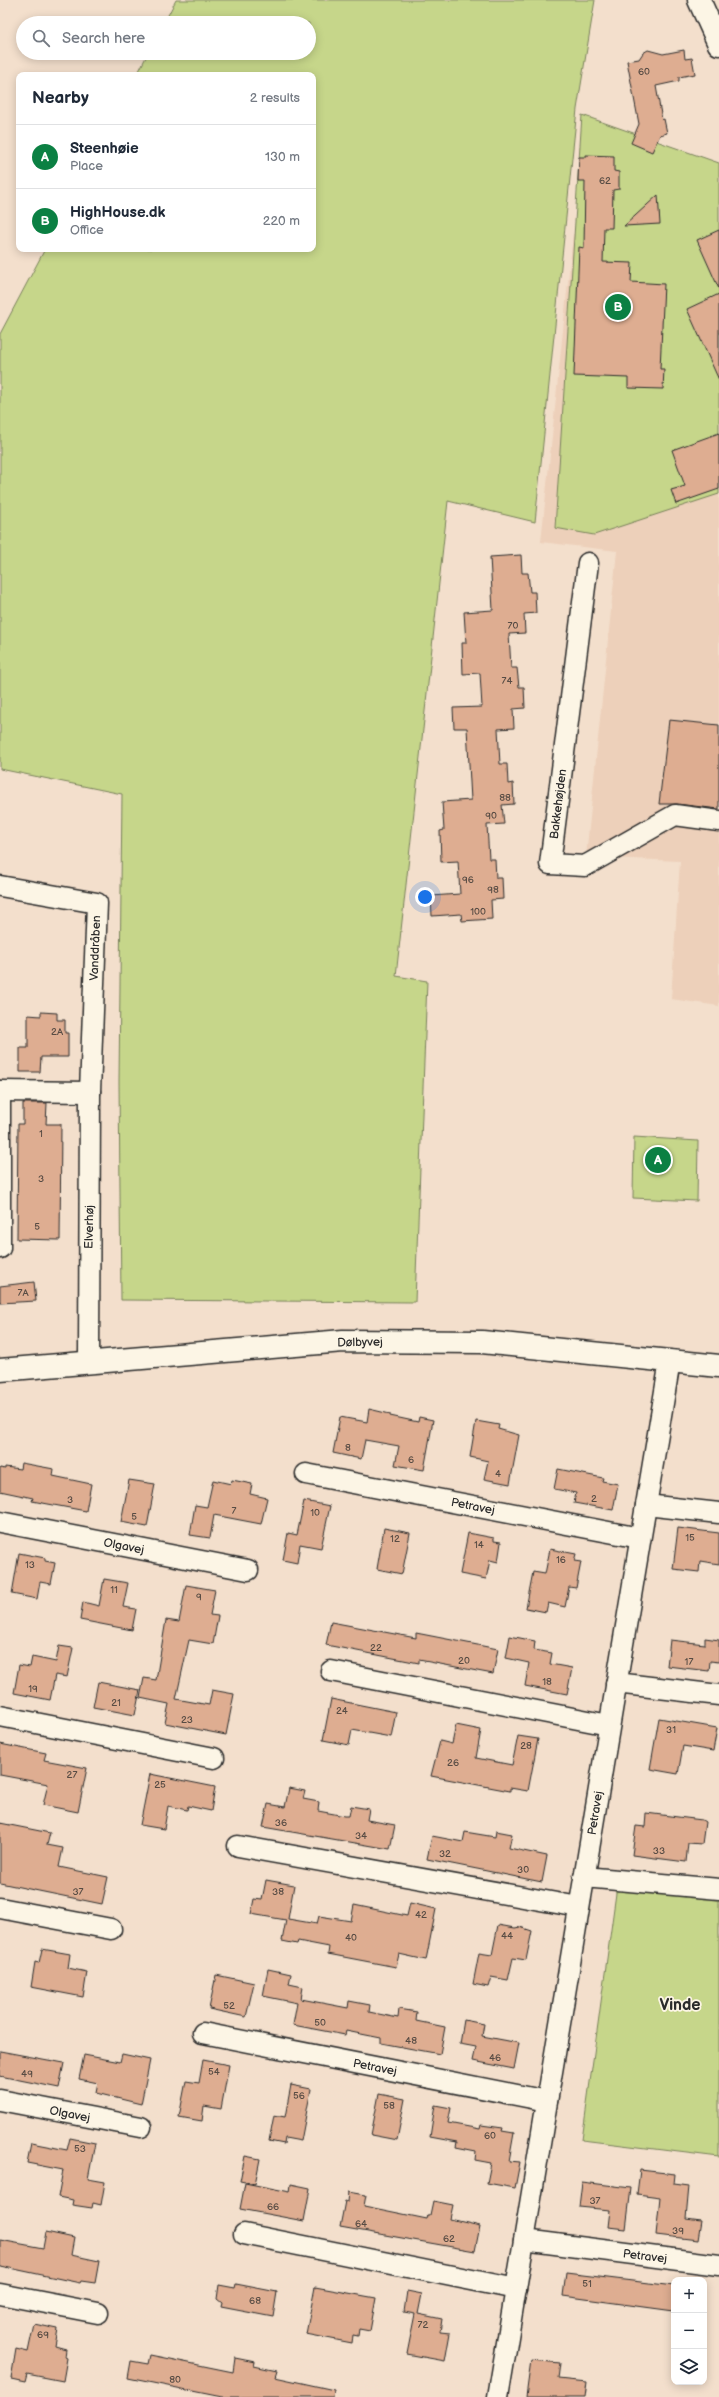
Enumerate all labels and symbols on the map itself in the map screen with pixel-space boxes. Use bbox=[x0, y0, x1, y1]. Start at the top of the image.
house number: 60 bbox=[638, 66, 650, 78]
house number: 62 bbox=[599, 175, 611, 187]
pin: B bbox=[605, 292, 631, 322]
house number: 70 bbox=[508, 620, 519, 632]
house number: 74 bbox=[501, 675, 513, 687]
street label: Bakkehøjden bbox=[547, 768, 570, 840]
house number: 88 bbox=[499, 792, 511, 804]
house number: 90 bbox=[485, 810, 497, 822]
house number: 96 bbox=[462, 874, 474, 886]
house number: 98 bbox=[487, 884, 499, 896]
your location bbox=[415, 887, 435, 907]
house number: 100 bbox=[470, 906, 486, 918]
street label: Vanddråben bbox=[87, 915, 104, 981]
house number: 2A bbox=[51, 1026, 64, 1038]
house number: 1 bbox=[39, 1128, 43, 1140]
pin: A bbox=[645, 1145, 671, 1175]
house number: 3 bbox=[38, 1173, 44, 1185]
street label: Elverhøj bbox=[82, 1205, 97, 1249]
house number: 5 bbox=[34, 1221, 40, 1233]
house number: 7A bbox=[17, 1287, 29, 1299]
street label: Dølbyvej bbox=[337, 1335, 383, 1350]
house number: 8 bbox=[345, 1442, 351, 1454]
house number: 6 bbox=[408, 1454, 414, 1466]
house number: 4 bbox=[495, 1468, 501, 1480]
house number: 2 bbox=[591, 1493, 597, 1505]
house number: 3 bbox=[67, 1494, 73, 1506]
street label: Petravej bbox=[450, 1495, 496, 1518]
house number: 7 bbox=[232, 1505, 237, 1517]
house number: 10 bbox=[310, 1507, 320, 1519]
house number: 5 bbox=[131, 1511, 137, 1523]
house number: 15 bbox=[685, 1532, 695, 1544]
house number: 12 bbox=[390, 1533, 400, 1545]
street label: Olgavej bbox=[102, 1535, 146, 1558]
house number: 14 bbox=[474, 1539, 484, 1551]
house number: 16 bbox=[556, 1554, 566, 1566]
house number: 13 bbox=[25, 1559, 35, 1571]
house number: 11 bbox=[110, 1584, 118, 1596]
house number: 9 bbox=[196, 1591, 202, 1603]
house number: 22 bbox=[370, 1642, 382, 1654]
house number: 20 bbox=[458, 1655, 470, 1667]
house number: 17 bbox=[685, 1656, 693, 1668]
house number: 18 bbox=[542, 1676, 552, 1688]
house number: 19 bbox=[28, 1683, 38, 1695]
house number: 21 bbox=[111, 1697, 121, 1709]
house number: 24 bbox=[336, 1705, 348, 1717]
house number: 23 bbox=[181, 1714, 193, 1726]
house number: 31 bbox=[666, 1724, 676, 1736]
house number: 28 bbox=[520, 1740, 532, 1752]
house number: 26 bbox=[447, 1757, 459, 1769]
house number: 27 bbox=[67, 1769, 77, 1781]
house number: 25 bbox=[154, 1779, 166, 1791]
street label: Petravej bbox=[585, 1790, 606, 1836]
house number: 36 bbox=[275, 1817, 287, 1829]
house number: 34 bbox=[355, 1830, 367, 1842]
house number: 33 bbox=[653, 1845, 665, 1857]
house number: 32 bbox=[439, 1848, 451, 1860]
house number: 30 bbox=[517, 1864, 529, 1876]
house number: 37 bbox=[72, 1886, 84, 1898]
house number: 38 bbox=[272, 1886, 284, 1898]
house number: 42 bbox=[415, 1909, 427, 1921]
house number: 44 bbox=[501, 1930, 513, 1942]
house number: 40 bbox=[345, 1932, 357, 1944]
district label: Vinde bbox=[659, 1996, 701, 2015]
house number: 52 bbox=[223, 2000, 235, 2012]
house number: 50 bbox=[314, 2017, 326, 2029]
house number: 48 bbox=[405, 2035, 417, 2047]
house number: 46 bbox=[489, 2052, 501, 2064]
street label: Petravej bbox=[352, 2056, 398, 2079]
house number: 54 bbox=[208, 2066, 220, 2078]
house number: 49 bbox=[21, 2068, 33, 2080]
house number: 56 bbox=[293, 2090, 305, 2102]
house number: 58 bbox=[383, 2100, 395, 2112]
street label: Olgavej bbox=[48, 2103, 92, 2126]
house number: 60 bbox=[484, 2130, 496, 2142]
house number: 53 bbox=[74, 2143, 86, 2155]
house number: 37 bbox=[589, 2195, 601, 2207]
house number: 66 bbox=[267, 2201, 279, 2213]
house number: 64 bbox=[355, 2218, 367, 2230]
house number: 39 bbox=[672, 2225, 684, 2237]
house number: 62 bbox=[443, 2233, 455, 2245]
street label: Petravej bbox=[622, 2246, 668, 2267]
house number: 51 bbox=[582, 2278, 592, 2290]
house number: 68 bbox=[249, 2295, 261, 2307]
house number: 72 bbox=[418, 2319, 429, 2331]
house number: 69 bbox=[37, 2329, 49, 2341]
house number: 80 bbox=[169, 2374, 181, 2386]

